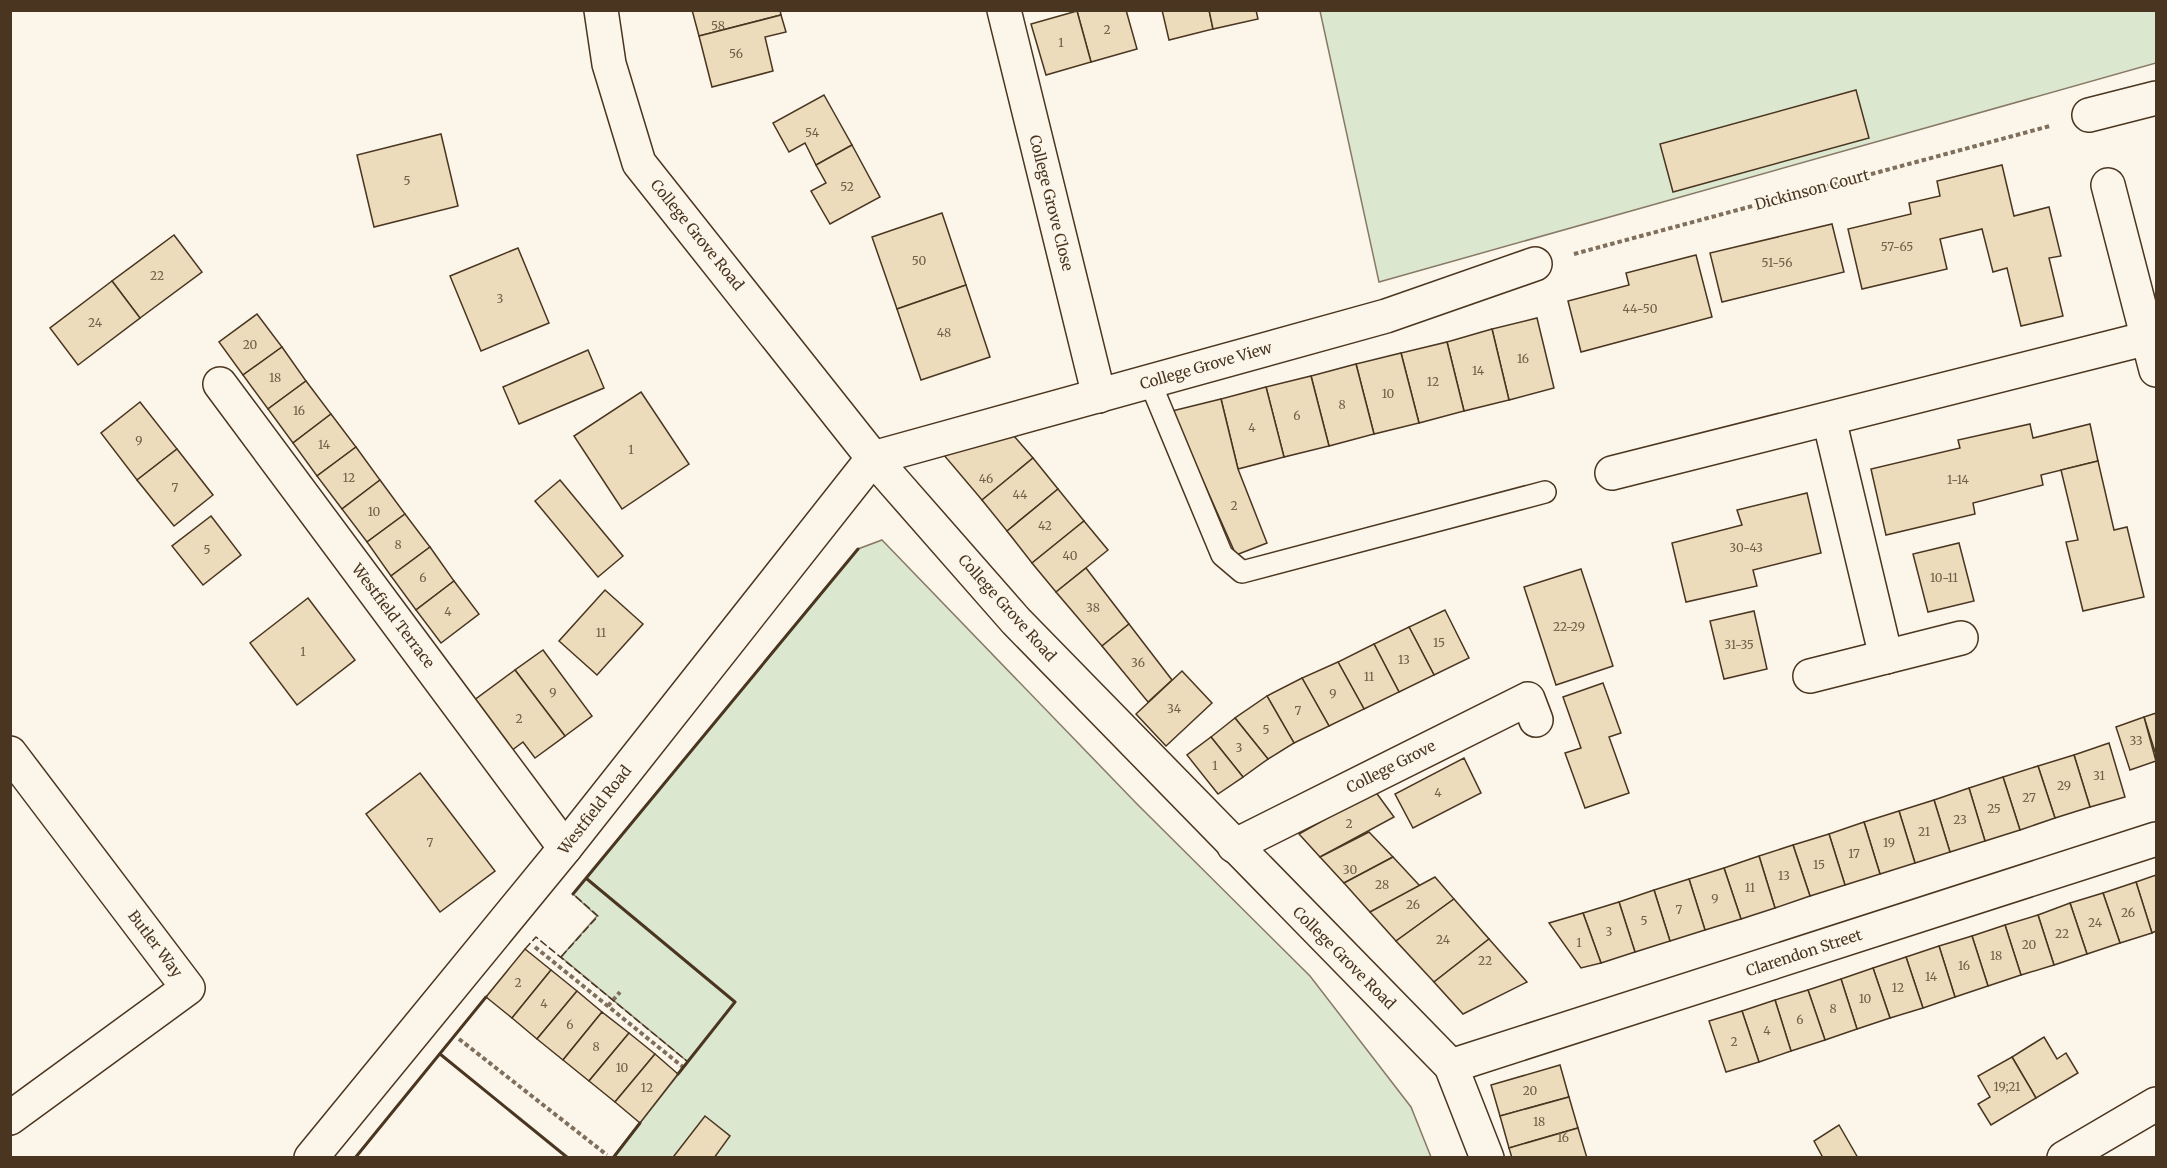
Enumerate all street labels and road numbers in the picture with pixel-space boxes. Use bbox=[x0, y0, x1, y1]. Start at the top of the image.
street label: College Grove Close bbox=[1025, 133, 1078, 273]
street label: Dickinson Court bbox=[1753, 165, 1871, 214]
street label: College Grove Road bbox=[647, 175, 748, 294]
street label: College Grove View bbox=[1138, 337, 1274, 393]
street label: College Grove Road bbox=[954, 550, 1060, 665]
street label: Westfield Terrace bbox=[347, 559, 439, 672]
street label: College Grove bbox=[1343, 736, 1439, 797]
street label: Westfield Road bbox=[553, 761, 635, 859]
street label: College Grove Road bbox=[1289, 902, 1400, 1013]
street label: Butler Way bbox=[124, 907, 187, 981]
street label: Clarendon Street bbox=[1743, 925, 1864, 980]

